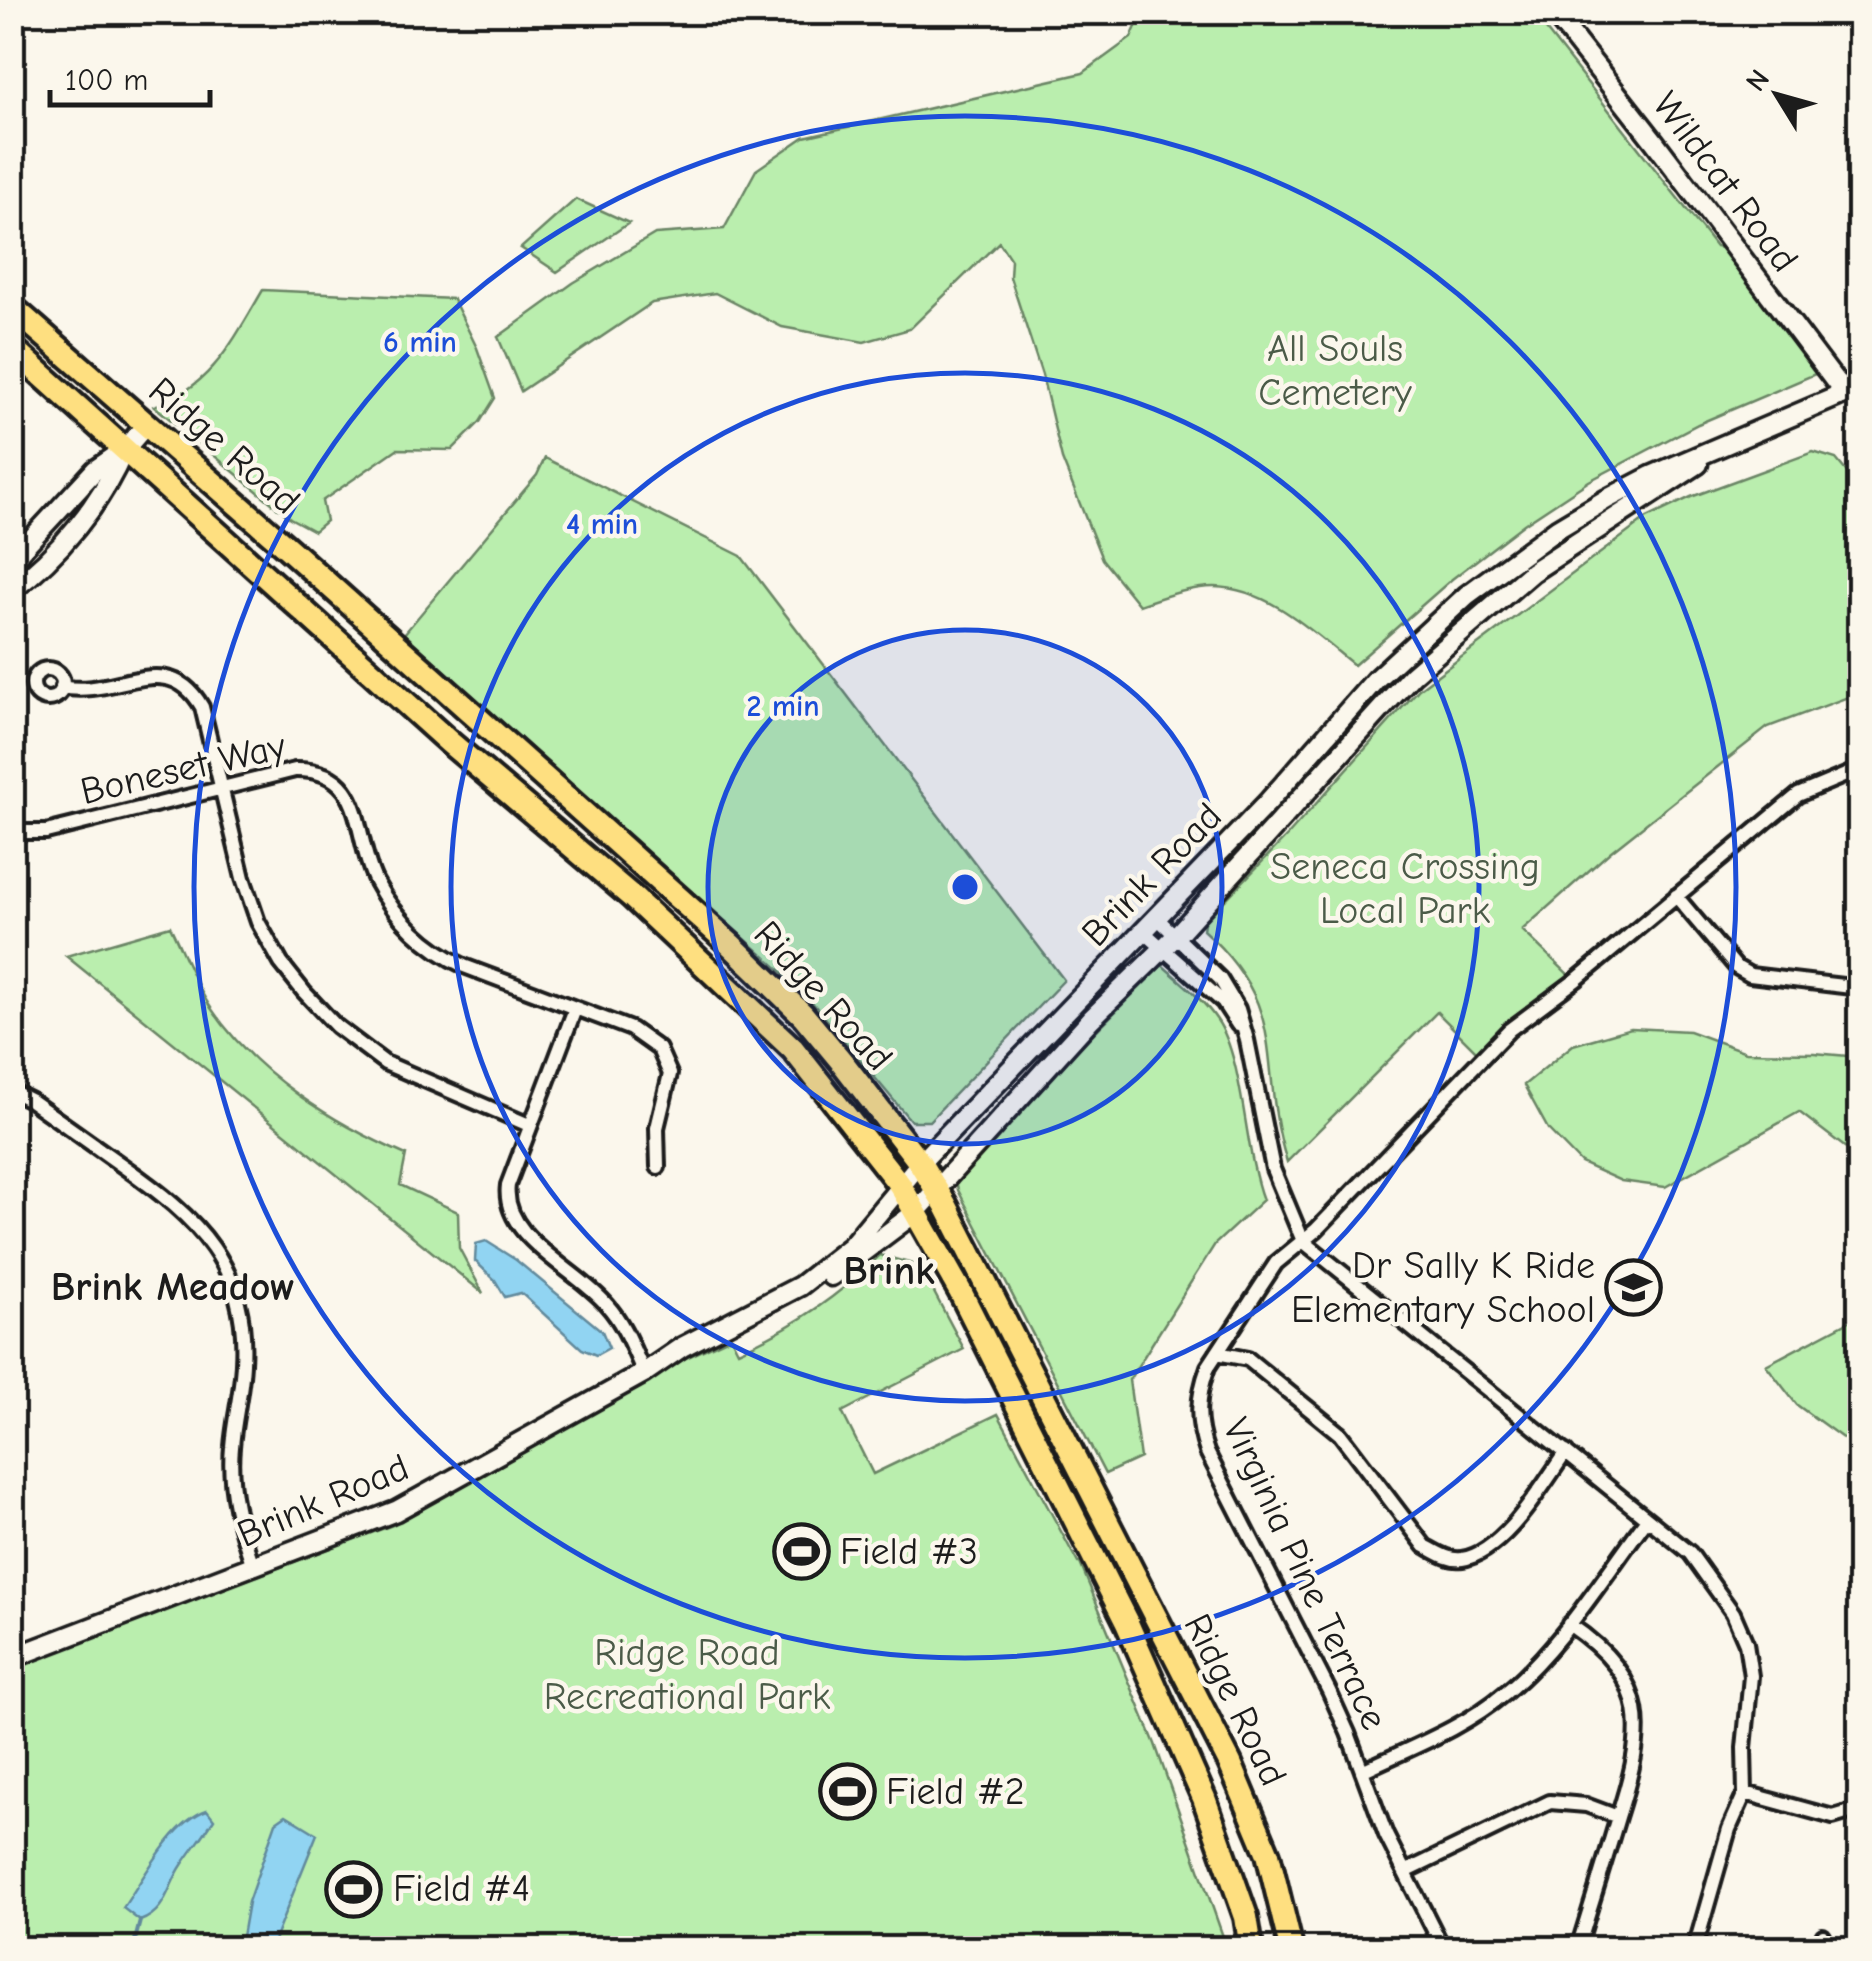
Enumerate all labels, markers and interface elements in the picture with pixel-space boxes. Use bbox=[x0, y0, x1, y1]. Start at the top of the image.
scale bar bbox=[50, 45, 210, 107]
north arrow bbox=[1727, 45, 1827, 145]
text: 100 m bbox=[65, 63, 148, 98]
text: N bbox=[1740, 64, 1776, 97]
street label: Wildcat Road bbox=[1643, 83, 1807, 281]
text: 6 min bbox=[383, 325, 457, 360]
park label: All Souls Cemetery bbox=[1258, 327, 1412, 415]
street label: Ridge Road bbox=[140, 369, 308, 523]
text: 4 min bbox=[566, 507, 638, 542]
text: 2 min bbox=[746, 689, 820, 724]
street label: Boneset Way bbox=[76, 724, 290, 814]
street label: Brink Road bbox=[1073, 794, 1231, 956]
park label: Seneca Crossing Local Park bbox=[1270, 845, 1540, 933]
centre of rings bbox=[947, 869, 983, 905]
street label: Ridge Road bbox=[745, 912, 901, 1080]
place label: Dr Sally K Ride Elementary School bbox=[1291, 1244, 1595, 1332]
district label: Brink bbox=[843, 1248, 935, 1294]
school or university icon: Dr Sally K Ride Elementary School bbox=[1604, 1258, 1664, 1318]
district label: Brink Meadow bbox=[51, 1264, 295, 1310]
street label: Virginia Pine Terrace bbox=[1214, 1411, 1396, 1737]
street label: Brink Road bbox=[231, 1445, 415, 1557]
sports icon: Field #3 bbox=[771, 1522, 831, 1582]
place label: Field #3 bbox=[840, 1530, 978, 1574]
street label: Ridge Road bbox=[1175, 1607, 1295, 1793]
park label: Ridge Road Recreational Park bbox=[544, 1631, 831, 1719]
sports icon: Field #2 bbox=[817, 1762, 877, 1822]
place label: Field #2 bbox=[886, 1770, 1025, 1814]
sports icon: Field #4 bbox=[324, 1859, 384, 1919]
place label: Field #4 bbox=[393, 1867, 530, 1911]

